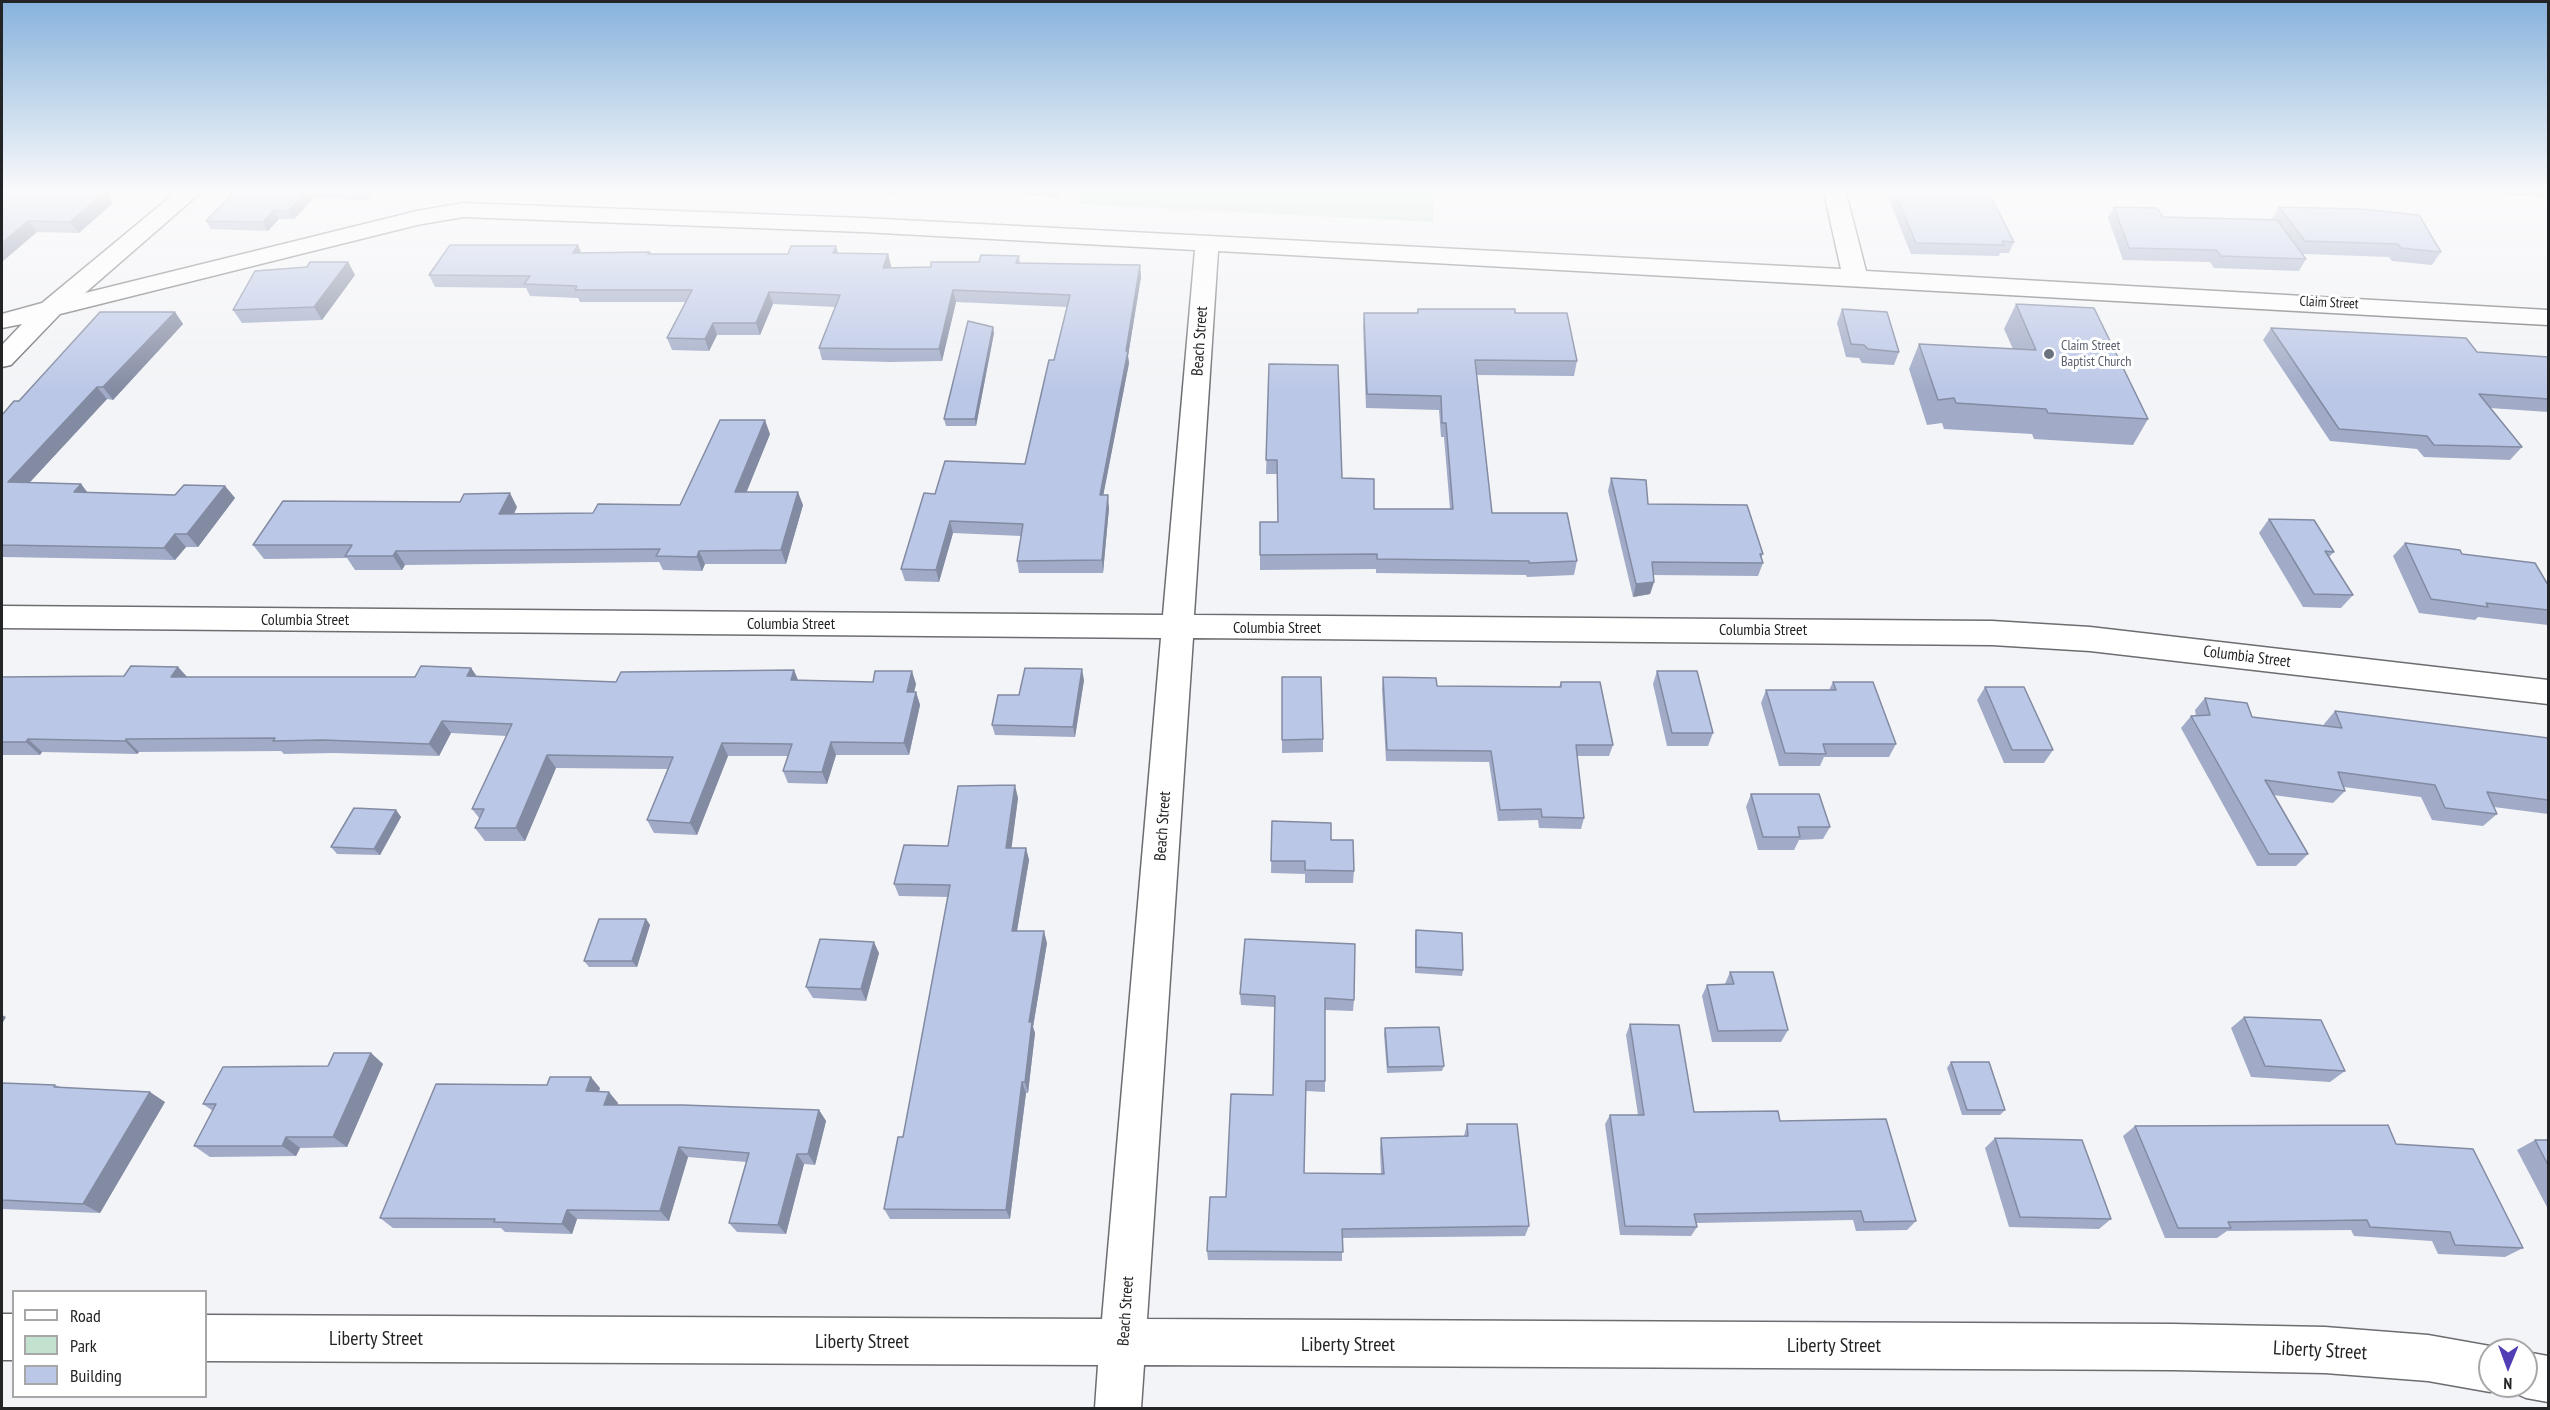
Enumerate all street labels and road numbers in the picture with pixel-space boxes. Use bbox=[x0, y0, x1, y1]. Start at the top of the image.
street label: Claim Street bbox=[2299, 293, 2359, 313]
street label: Beach Street bbox=[1188, 306, 1212, 376]
street label: Columbia Street bbox=[261, 610, 349, 630]
street label: Columbia Street bbox=[747, 614, 835, 634]
street label: Columbia Street bbox=[1233, 618, 1321, 638]
street label: Columbia Street bbox=[1719, 620, 1807, 640]
street label: Columbia Street bbox=[2202, 642, 2292, 672]
street label: Beach Street bbox=[1151, 791, 1175, 861]
street label: Beach Street bbox=[1114, 1276, 1138, 1346]
street label: Liberty Street bbox=[329, 1327, 423, 1351]
street label: Liberty Street bbox=[815, 1330, 909, 1354]
street label: Liberty Street bbox=[1301, 1333, 1395, 1357]
street label: Liberty Street bbox=[1787, 1334, 1881, 1358]
street label: Liberty Street bbox=[2272, 1337, 2368, 1365]

